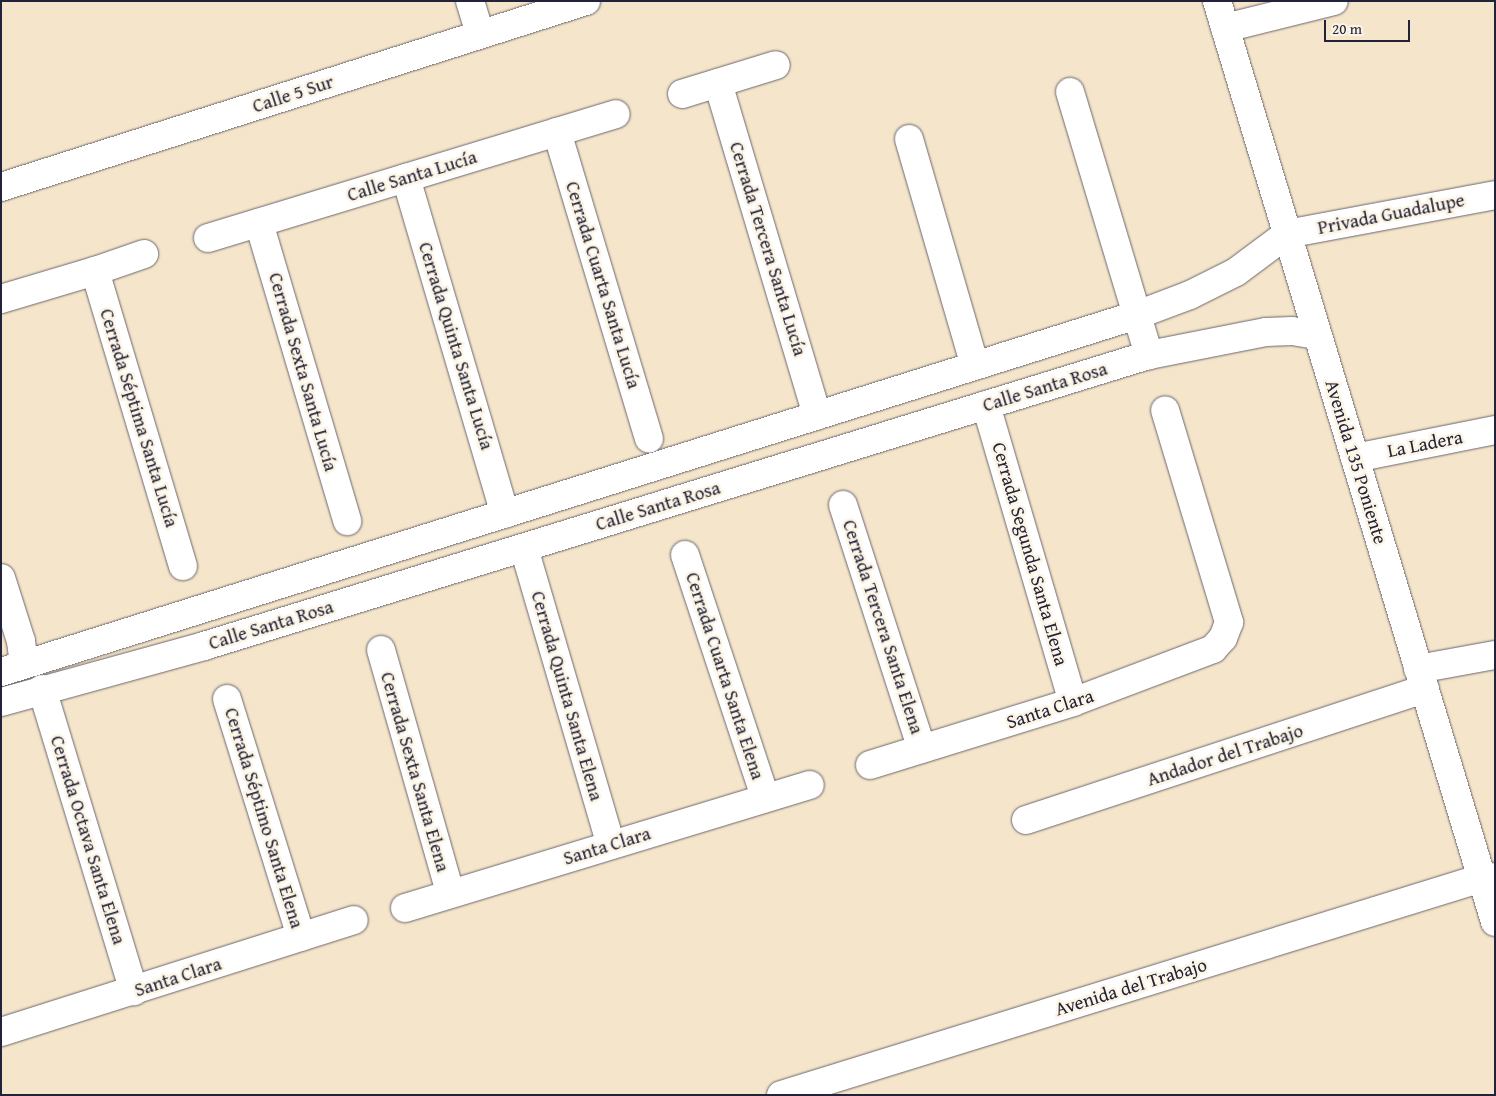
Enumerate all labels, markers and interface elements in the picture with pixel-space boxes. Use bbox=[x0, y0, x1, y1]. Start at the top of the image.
scale bar bbox=[1326, 10, 1412, 42]
text: 20 m bbox=[1332, 18, 1362, 39]
street label: Calle 5 Sur bbox=[250, 70, 336, 118]
street label: Cerrada Tercera Santa Lucía bbox=[725, 139, 811, 359]
street label: Calle Santa Lucía bbox=[345, 145, 479, 207]
street label: Cerrada Cuarta Santa Lucía bbox=[561, 179, 645, 391]
street label: Privada Guadalupe bbox=[1316, 189, 1466, 239]
street label: Cerrada Quinta Santa Lucía bbox=[414, 239, 498, 453]
street label: Cerrada Sexta Santa Lucía bbox=[264, 270, 342, 474]
street label: Cerrada Séptima Santa Lucía bbox=[95, 306, 183, 530]
street label: Calle Santa Rosa bbox=[980, 357, 1110, 417]
street label: Avenida 135 Poniente bbox=[1320, 377, 1392, 547]
street label: La Ladera bbox=[1385, 426, 1465, 462]
street label: Cerrada Segunda Santa Elena bbox=[987, 440, 1073, 668]
street label: Calle Santa Rosa bbox=[593, 476, 723, 536]
street label: Cerrada Tercera Santa Elena bbox=[838, 517, 928, 737]
street label: Cerrada Cuarta Santa Elena bbox=[681, 569, 769, 783]
street label: Cerrada Quinta Santa Elena bbox=[526, 589, 608, 803]
street label: Calle Santa Rosa bbox=[206, 595, 336, 655]
street label: Cerrada Sexta Santa Elena bbox=[376, 669, 454, 875]
street label: Santa Clara bbox=[1004, 684, 1096, 734]
street label: Cerrada Séptimo Santa Elena bbox=[220, 705, 308, 931]
street label: Andador del Trabajo bbox=[1144, 719, 1306, 791]
street label: Cerrada Octava Santa Elena bbox=[45, 733, 131, 947]
street label: Santa Clara bbox=[561, 822, 653, 870]
street label: Santa Clara bbox=[132, 952, 224, 1002]
street label: Avenida del Trabajo bbox=[1052, 953, 1210, 1021]

